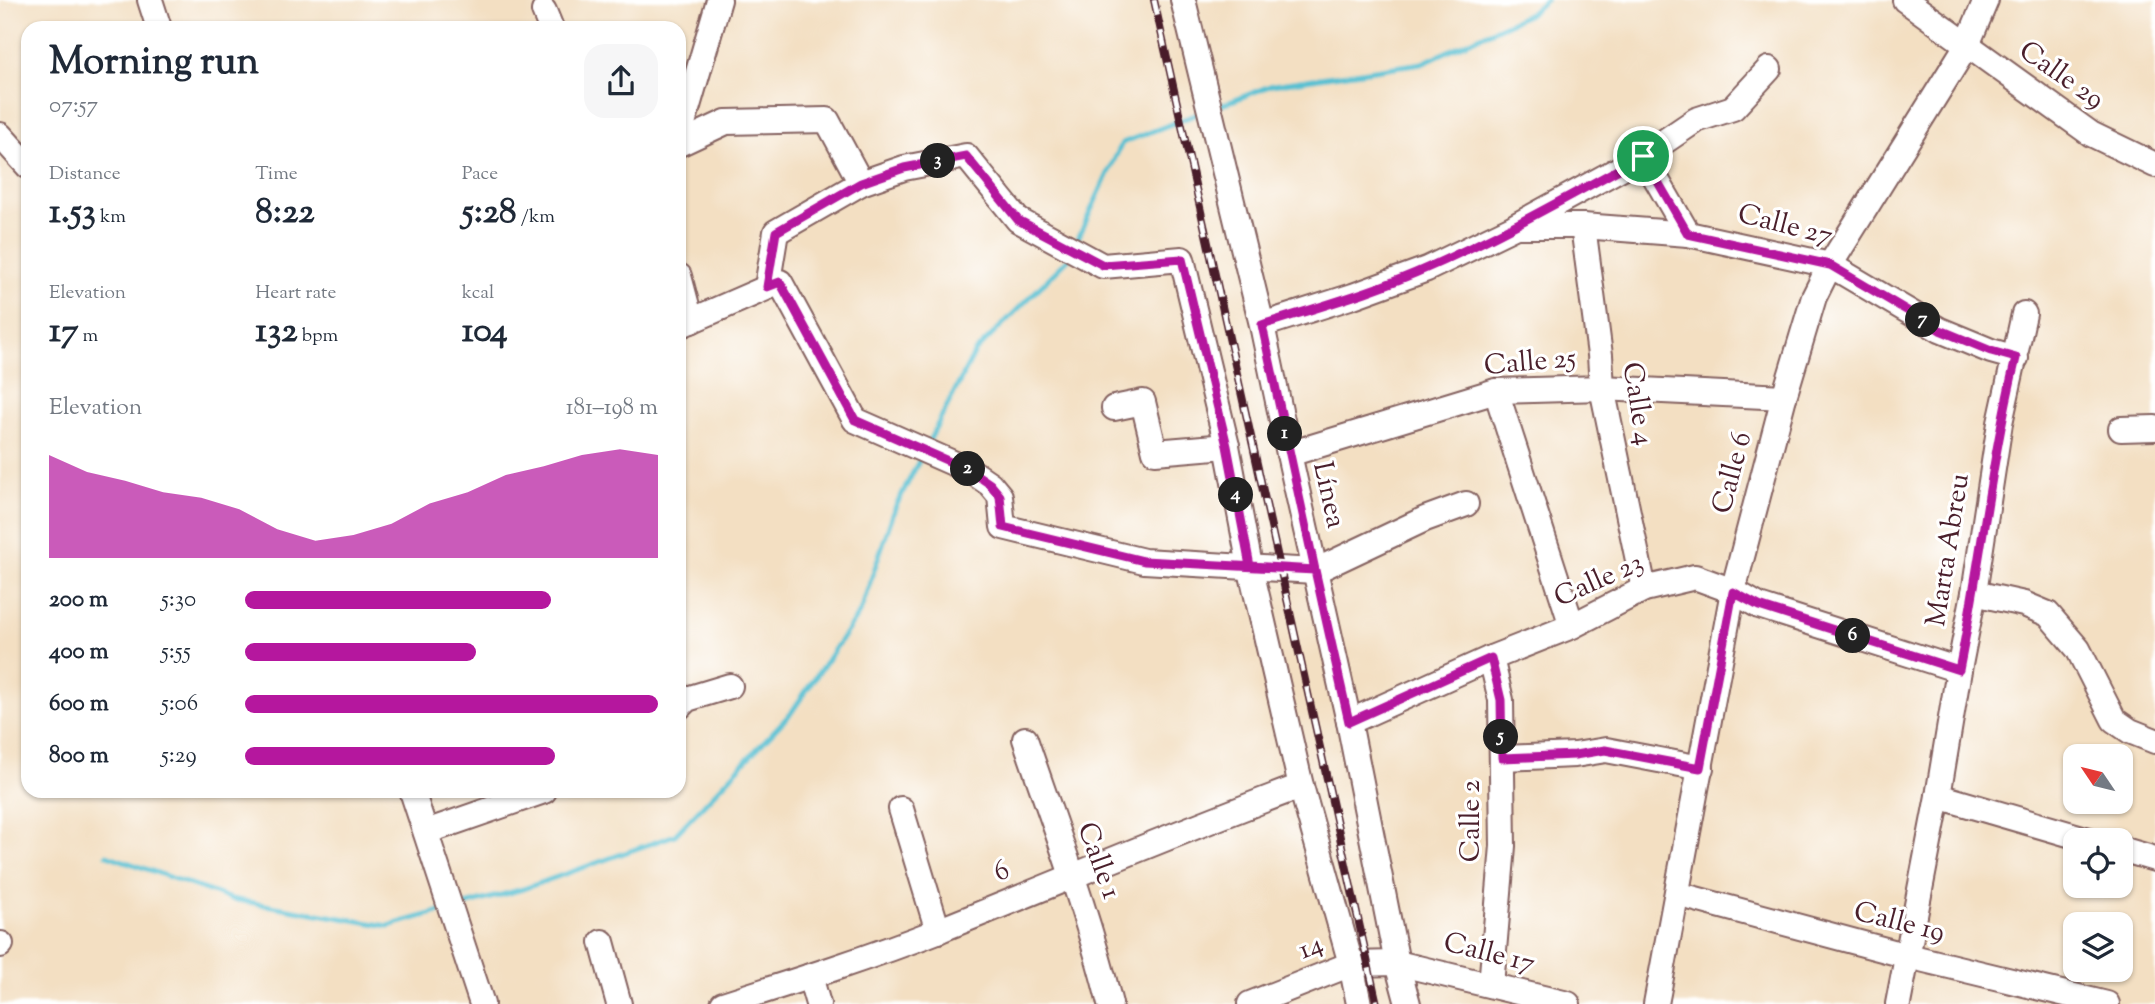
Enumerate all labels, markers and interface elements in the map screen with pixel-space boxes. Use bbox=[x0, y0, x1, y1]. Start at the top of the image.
street label: Calle 29 bbox=[2010, 32, 2112, 120]
text: Morning run bbox=[49, 37, 259, 91]
button: share bbox=[584, 44, 658, 118]
text: 07:57 bbox=[49, 90, 98, 123]
pin bbox=[1613, 126, 1673, 186]
icon: arrive bbox=[1624, 137, 1662, 175]
pin: 3 bbox=[920, 144, 956, 178]
text: 3 bbox=[934, 147, 941, 174]
text: Distance bbox=[49, 161, 121, 188]
text: Time bbox=[255, 161, 298, 188]
text: Pace bbox=[462, 161, 498, 188]
text: 1.53 bbox=[49, 188, 96, 239]
text: 8:22 bbox=[255, 188, 315, 239]
text: 5:28 bbox=[462, 188, 517, 239]
street label: Calle 27 bbox=[1733, 195, 1837, 257]
text: km bbox=[96, 204, 126, 231]
text: /km bbox=[517, 204, 555, 231]
text: Elevation bbox=[49, 280, 126, 307]
text: Heart rate bbox=[255, 280, 336, 307]
text: kcal bbox=[462, 280, 494, 307]
pin: 7 bbox=[1906, 302, 1940, 338]
text: 7 bbox=[1918, 306, 1927, 333]
text: 17 bbox=[49, 307, 78, 358]
text: 132 bbox=[255, 307, 298, 358]
text: 104 bbox=[462, 307, 508, 358]
text: m bbox=[78, 323, 98, 350]
text: bpm bbox=[298, 323, 338, 350]
street label: Calle 25 bbox=[1482, 339, 1578, 387]
street label: Calle 4 bbox=[1611, 360, 1663, 448]
text: Elevation bbox=[49, 392, 142, 425]
text: 181–198 m bbox=[566, 392, 658, 425]
pin: 1 bbox=[1268, 416, 1302, 452]
text: 1 bbox=[1281, 420, 1288, 447]
street label: Calle 6 bbox=[1703, 428, 1763, 518]
pin: 2 bbox=[950, 452, 986, 486]
text: 2 bbox=[963, 455, 972, 482]
street label: Línea bbox=[1301, 458, 1355, 532]
street label: Marta Abreu bbox=[1917, 470, 1981, 630]
pin: 4 bbox=[1218, 477, 1254, 512]
text: 4 bbox=[1231, 481, 1240, 508]
street label: Calle 23 bbox=[1548, 544, 1650, 618]
text: 200 m bbox=[49, 584, 108, 617]
text: 5:30 bbox=[161, 584, 196, 617]
pin: 6 bbox=[1836, 618, 1870, 654]
text: 6 bbox=[1848, 622, 1857, 649]
text: 400 m bbox=[49, 636, 109, 669]
text: 5:55 bbox=[161, 636, 191, 669]
text: 600 m bbox=[49, 688, 109, 721]
text: 5:06 bbox=[161, 688, 198, 721]
pin: 5 bbox=[1484, 720, 1518, 754]
text: 5 bbox=[1497, 723, 1504, 750]
text: 800 m bbox=[49, 740, 109, 773]
text: 5:29 bbox=[161, 740, 197, 773]
north arrow bbox=[2063, 744, 2133, 814]
map controls bbox=[2063, 744, 2133, 982]
street label: Calle 2 bbox=[1452, 780, 1492, 862]
street label: Calle 1 bbox=[1066, 817, 1130, 905]
button: locate bbox=[2063, 828, 2133, 898]
street label: 6 bbox=[988, 851, 1016, 893]
street label: Calle 19 bbox=[1849, 892, 1949, 954]
button: layers bbox=[2063, 912, 2133, 982]
street label: Calle 17 bbox=[1439, 923, 1539, 985]
street label: 14 bbox=[1293, 925, 1329, 971]

